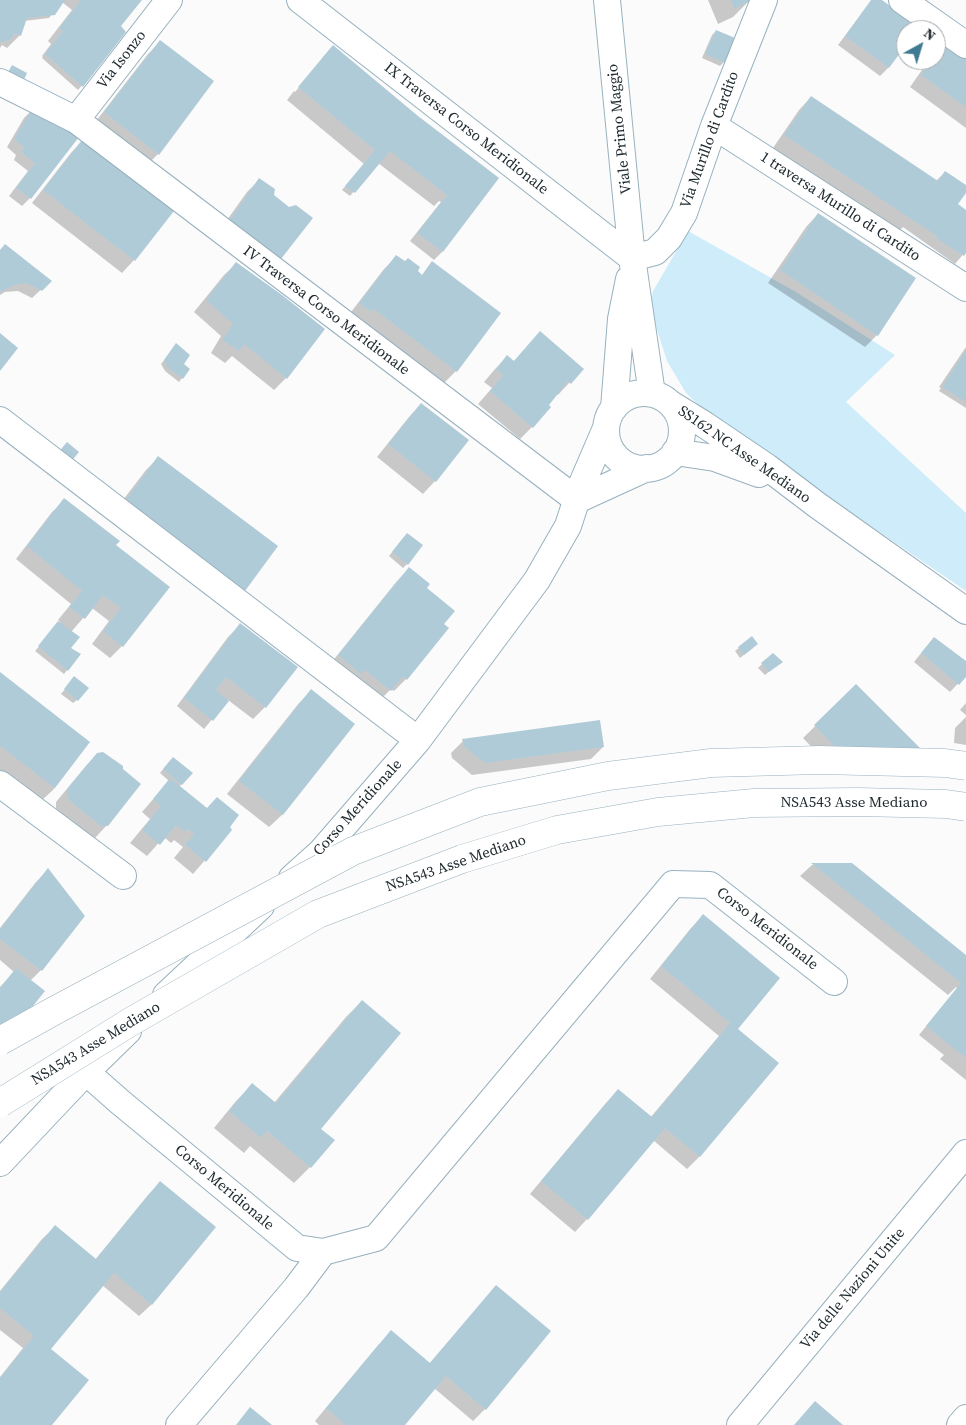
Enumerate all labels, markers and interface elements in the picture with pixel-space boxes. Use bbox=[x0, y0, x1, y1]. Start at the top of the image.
north arrow bbox=[896, 20, 946, 70]
text: N bbox=[920, 23, 940, 45]
street label: Via Isonzo bbox=[94, 27, 150, 93]
street label: IX Traversa Corso Meridionale bbox=[380, 59, 552, 199]
street label: Viale Primo Maggio bbox=[604, 63, 636, 195]
street label: Via Murillo di Cardito bbox=[677, 69, 743, 211]
street label: 1 traversa Murillo di Cardito bbox=[757, 148, 923, 266]
street label: IV Traversa Corso Meridionale bbox=[239, 242, 413, 380]
street label: SS162 NC Asse Mediano bbox=[674, 402, 814, 508]
street label: Corso Meridionale bbox=[310, 756, 406, 860]
street label: NSA543 Asse Mediano bbox=[780, 794, 928, 812]
street label: NSA543 Asse Mediano bbox=[384, 832, 528, 896]
street label: Corso Meridionale bbox=[713, 884, 821, 974]
street label: NSA543 Asse Mediano bbox=[28, 998, 164, 1090]
street label: Corso Meridionale bbox=[171, 1141, 277, 1235]
street label: Via delle Nazioni Unite bbox=[797, 1225, 909, 1353]

